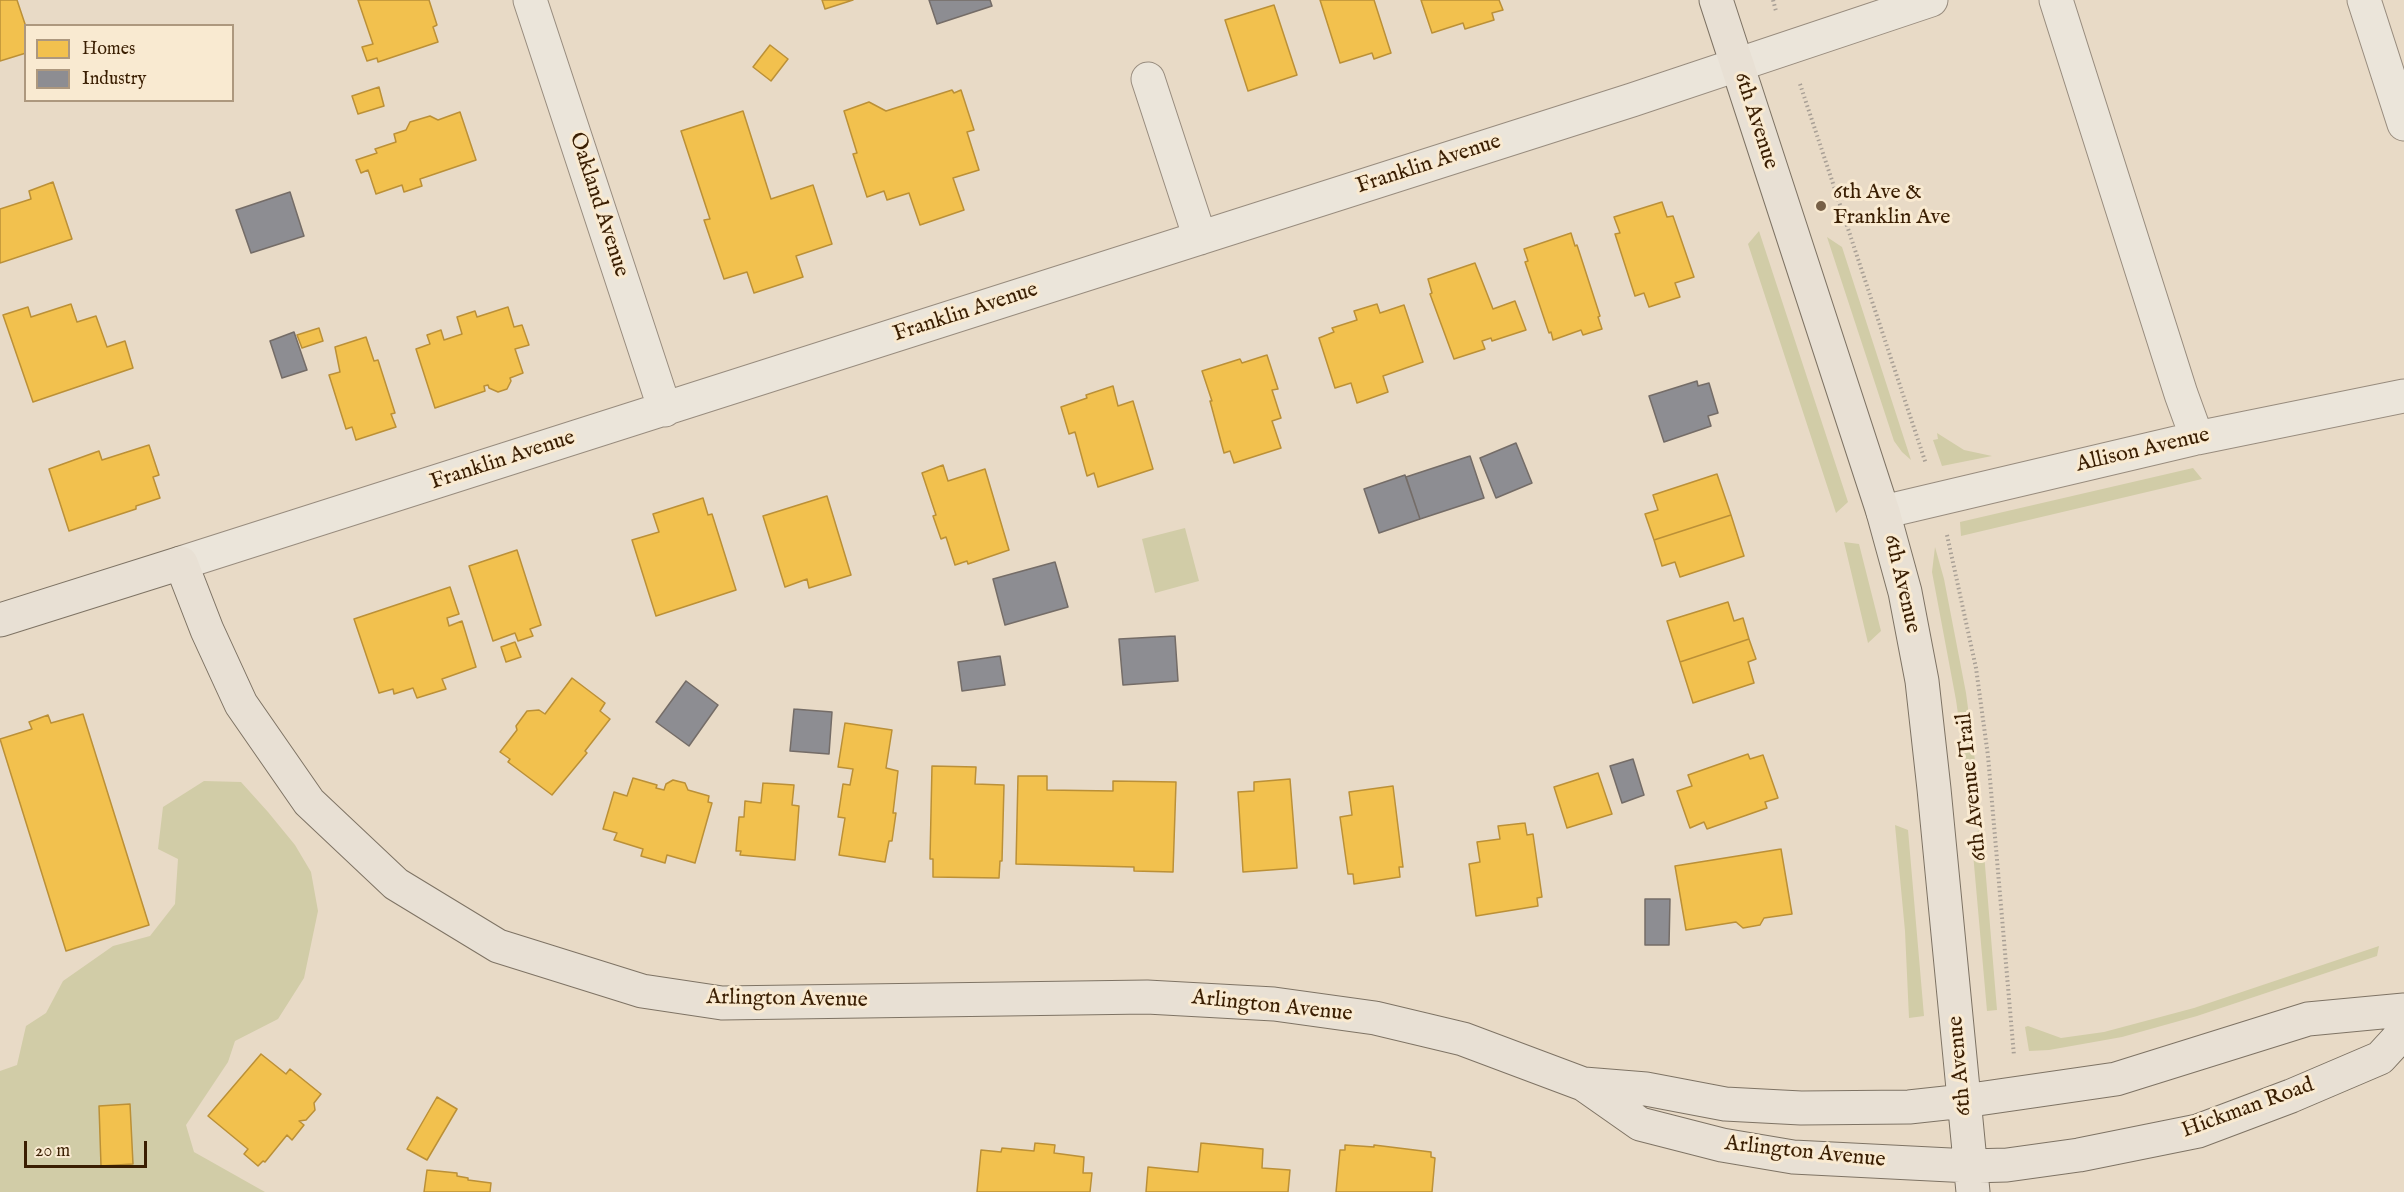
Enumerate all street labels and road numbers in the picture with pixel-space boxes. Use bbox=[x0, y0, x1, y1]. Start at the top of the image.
street label: 6th Avenue bbox=[1727, 69, 1783, 173]
street label: Oakland Avenue bbox=[562, 129, 634, 281]
street label: Franklin Avenue bbox=[1353, 129, 1505, 201]
street label: Franklin Avenue bbox=[890, 277, 1042, 349]
street label: Allison Avenue bbox=[2074, 423, 2212, 479]
street label: Franklin Avenue bbox=[427, 425, 579, 497]
street label: 6th Avenue bbox=[1877, 532, 1925, 636]
street label: 6th Avenue Trail bbox=[1952, 711, 1994, 863]
street label: Arlington Avenue bbox=[706, 985, 868, 1015]
street label: Arlington Avenue bbox=[1190, 985, 1354, 1029]
street label: 6th Avenue bbox=[1943, 1015, 1979, 1117]
street label: Hickman Road bbox=[2178, 1073, 2318, 1145]
street label: Arlington Avenue bbox=[1723, 1131, 1887, 1175]

